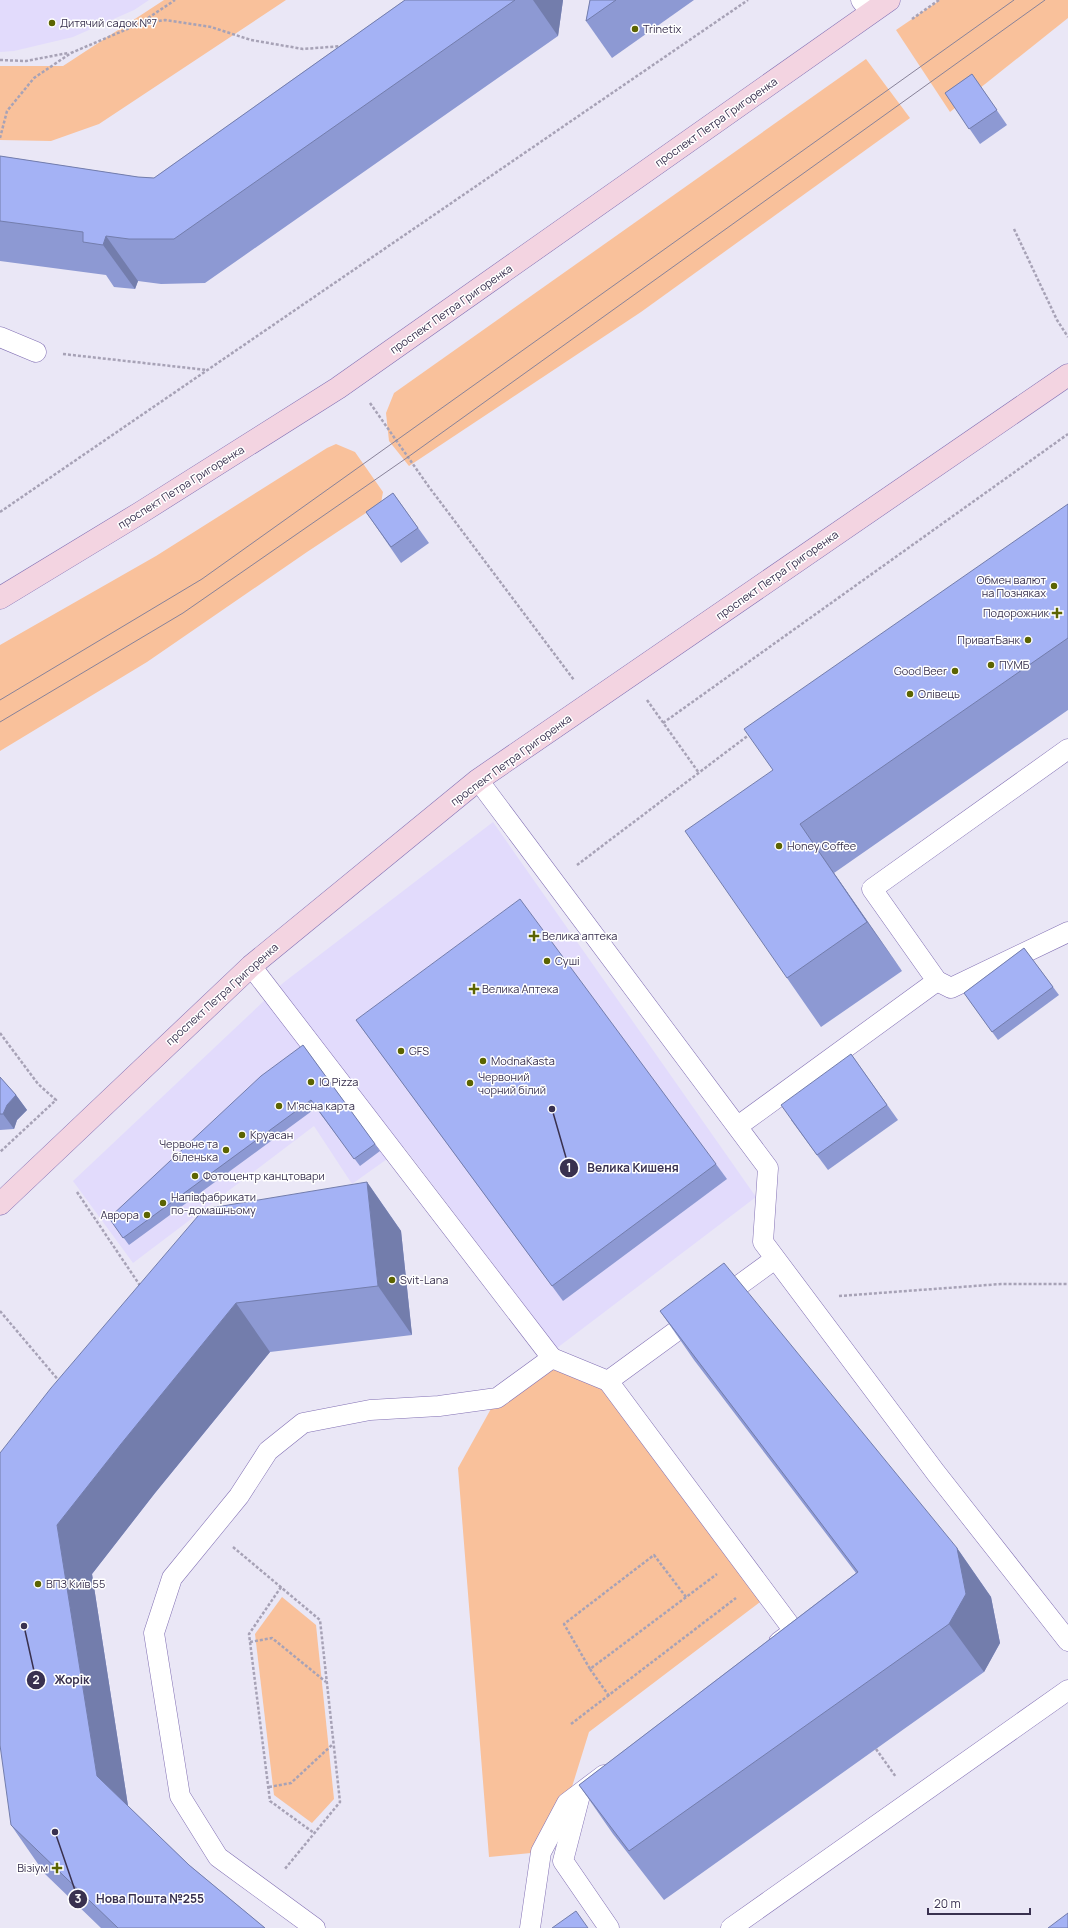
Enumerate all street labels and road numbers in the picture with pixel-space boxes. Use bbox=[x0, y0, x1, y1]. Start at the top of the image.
street label: проспект Петра Григоренка bbox=[652, 74, 780, 170]
street label: проспект Петра Григоренка bbox=[387, 261, 515, 357]
street label: проспект Петра Григоренка bbox=[115, 441, 247, 532]
street label: проспект Петра Григоренка bbox=[713, 527, 841, 623]
street label: проспект Петра Григоренка bbox=[447, 711, 574, 809]
street label: проспект Петра Григоренка bbox=[162, 939, 281, 1048]

